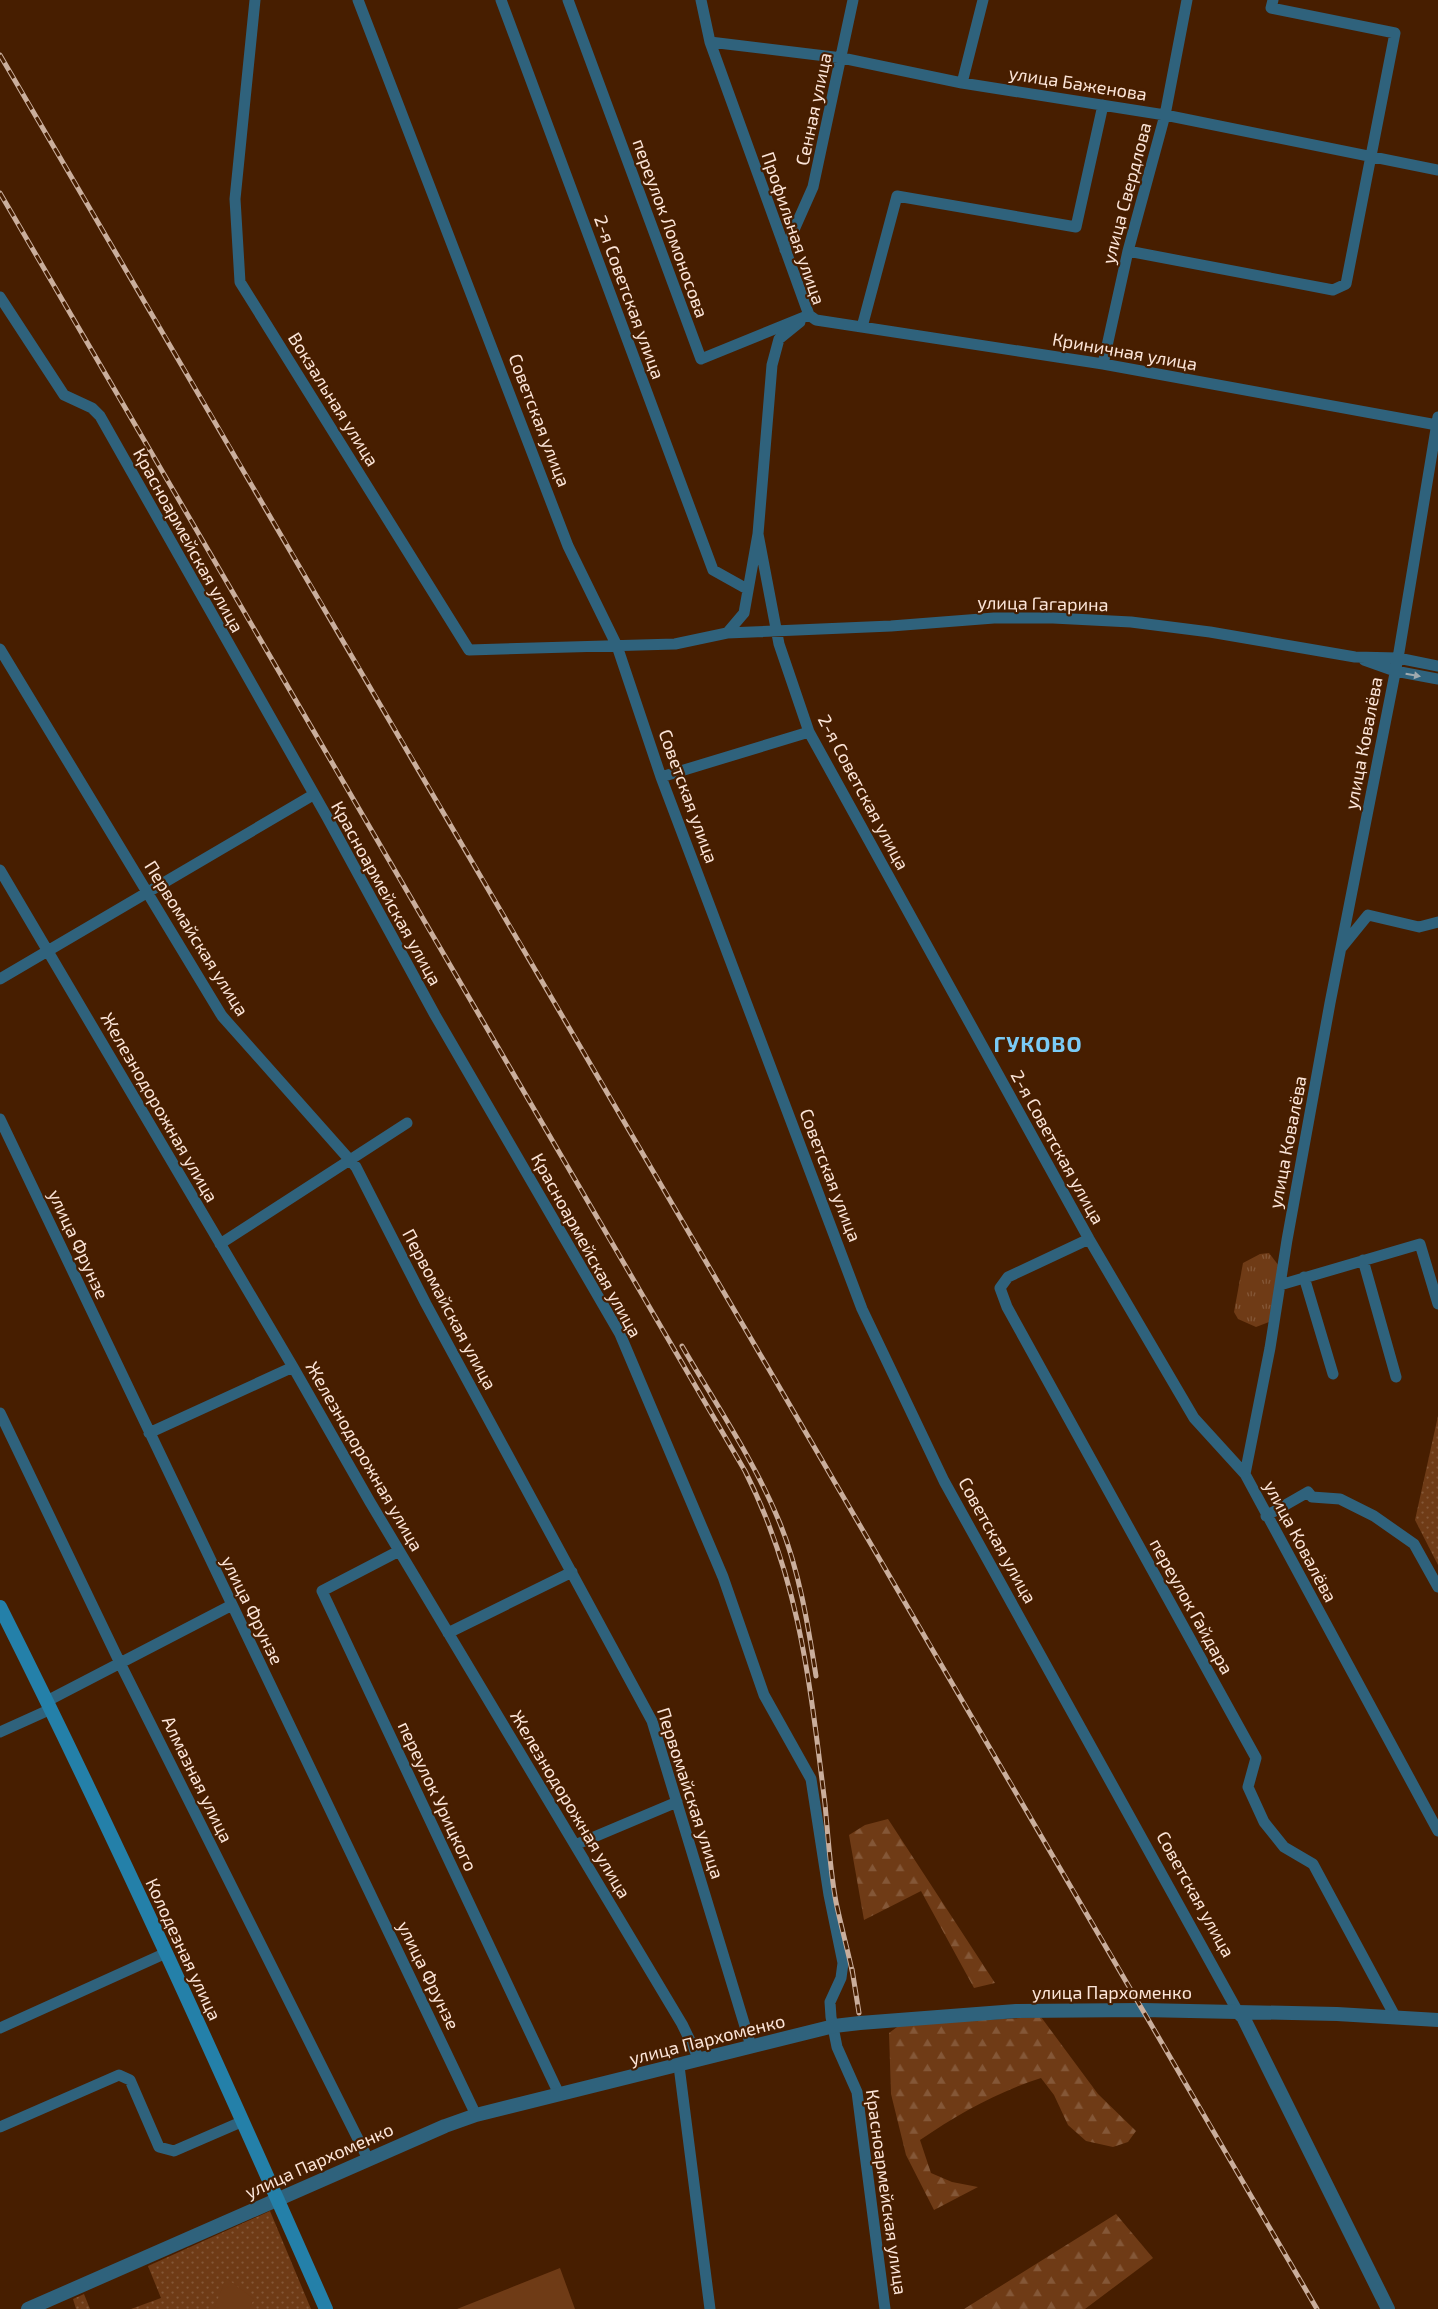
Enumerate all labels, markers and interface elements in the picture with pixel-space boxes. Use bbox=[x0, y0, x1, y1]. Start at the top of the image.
street label: Сенная улица bbox=[790, 51, 836, 167]
street label: улица Баженова bbox=[1007, 61, 1149, 105]
street label: улица Свердлова bbox=[1097, 120, 1155, 266]
street label: переулок Ломоносова bbox=[628, 136, 714, 320]
street label: Профильная улица bbox=[758, 149, 830, 307]
street label: 2-я Советская улица bbox=[590, 212, 670, 382]
street label: Криничная улица bbox=[1051, 327, 1199, 375]
street label: Вокзальная улица bbox=[284, 328, 384, 470]
street label: Советская улица bbox=[504, 350, 576, 490]
street label: Красноармейская улица bbox=[129, 444, 249, 636]
street label: улица Гагарина bbox=[977, 591, 1109, 615]
one-way arrow bbox=[1405, 671, 1421, 679]
street label: улица Ковалёва bbox=[1339, 675, 1387, 811]
street label: 2-я Советская улица bbox=[814, 711, 914, 873]
street label: Советская улица bbox=[655, 726, 723, 866]
street label: Красноармейская улица bbox=[327, 797, 447, 989]
street label: Первомайская улица bbox=[140, 856, 254, 1020]
street label: Железнодорожная улица bbox=[97, 1008, 223, 1206]
district label: ГУКОВО bbox=[993, 1030, 1083, 1056]
street label: 2-я Советская улица bbox=[1006, 1066, 1110, 1228]
street label: улица Ковалёва bbox=[1263, 1074, 1311, 1210]
street label: Советская улица bbox=[795, 1105, 867, 1245]
street label: Красноармейская улица bbox=[527, 1149, 647, 1341]
street label: улица Фрунзе bbox=[44, 1186, 114, 1302]
street label: Первомайская улица bbox=[398, 1225, 502, 1393]
street label: Железнодорожная улица bbox=[302, 1357, 428, 1555]
street label: Советская улица bbox=[954, 1473, 1042, 1607]
street label: улица Ковалёва bbox=[1260, 1476, 1342, 1606]
street label: переулок Гайдара bbox=[1146, 1534, 1238, 1678]
street label: улица Фрунзе bbox=[217, 1552, 289, 1668]
street label: Первомайская улица bbox=[653, 1704, 729, 1882]
street label: Железнодорожная улица bbox=[506, 1706, 636, 1902]
street label: Алмазная улица bbox=[158, 1712, 238, 1846]
street label: переулок Урицкого bbox=[394, 1718, 482, 1874]
street label: Советская улица bbox=[1152, 1827, 1240, 1961]
street label: Колодезная улица bbox=[141, 1874, 227, 2024]
street label: улица Фрунзе bbox=[393, 1917, 465, 2033]
street label: улица Пархоменко bbox=[1032, 1981, 1192, 2003]
street label: улица Пархоменко bbox=[627, 2009, 787, 2069]
street label: Красноармейская улица bbox=[862, 2088, 912, 2296]
street label: улица Пархоменко bbox=[242, 2117, 396, 2203]

